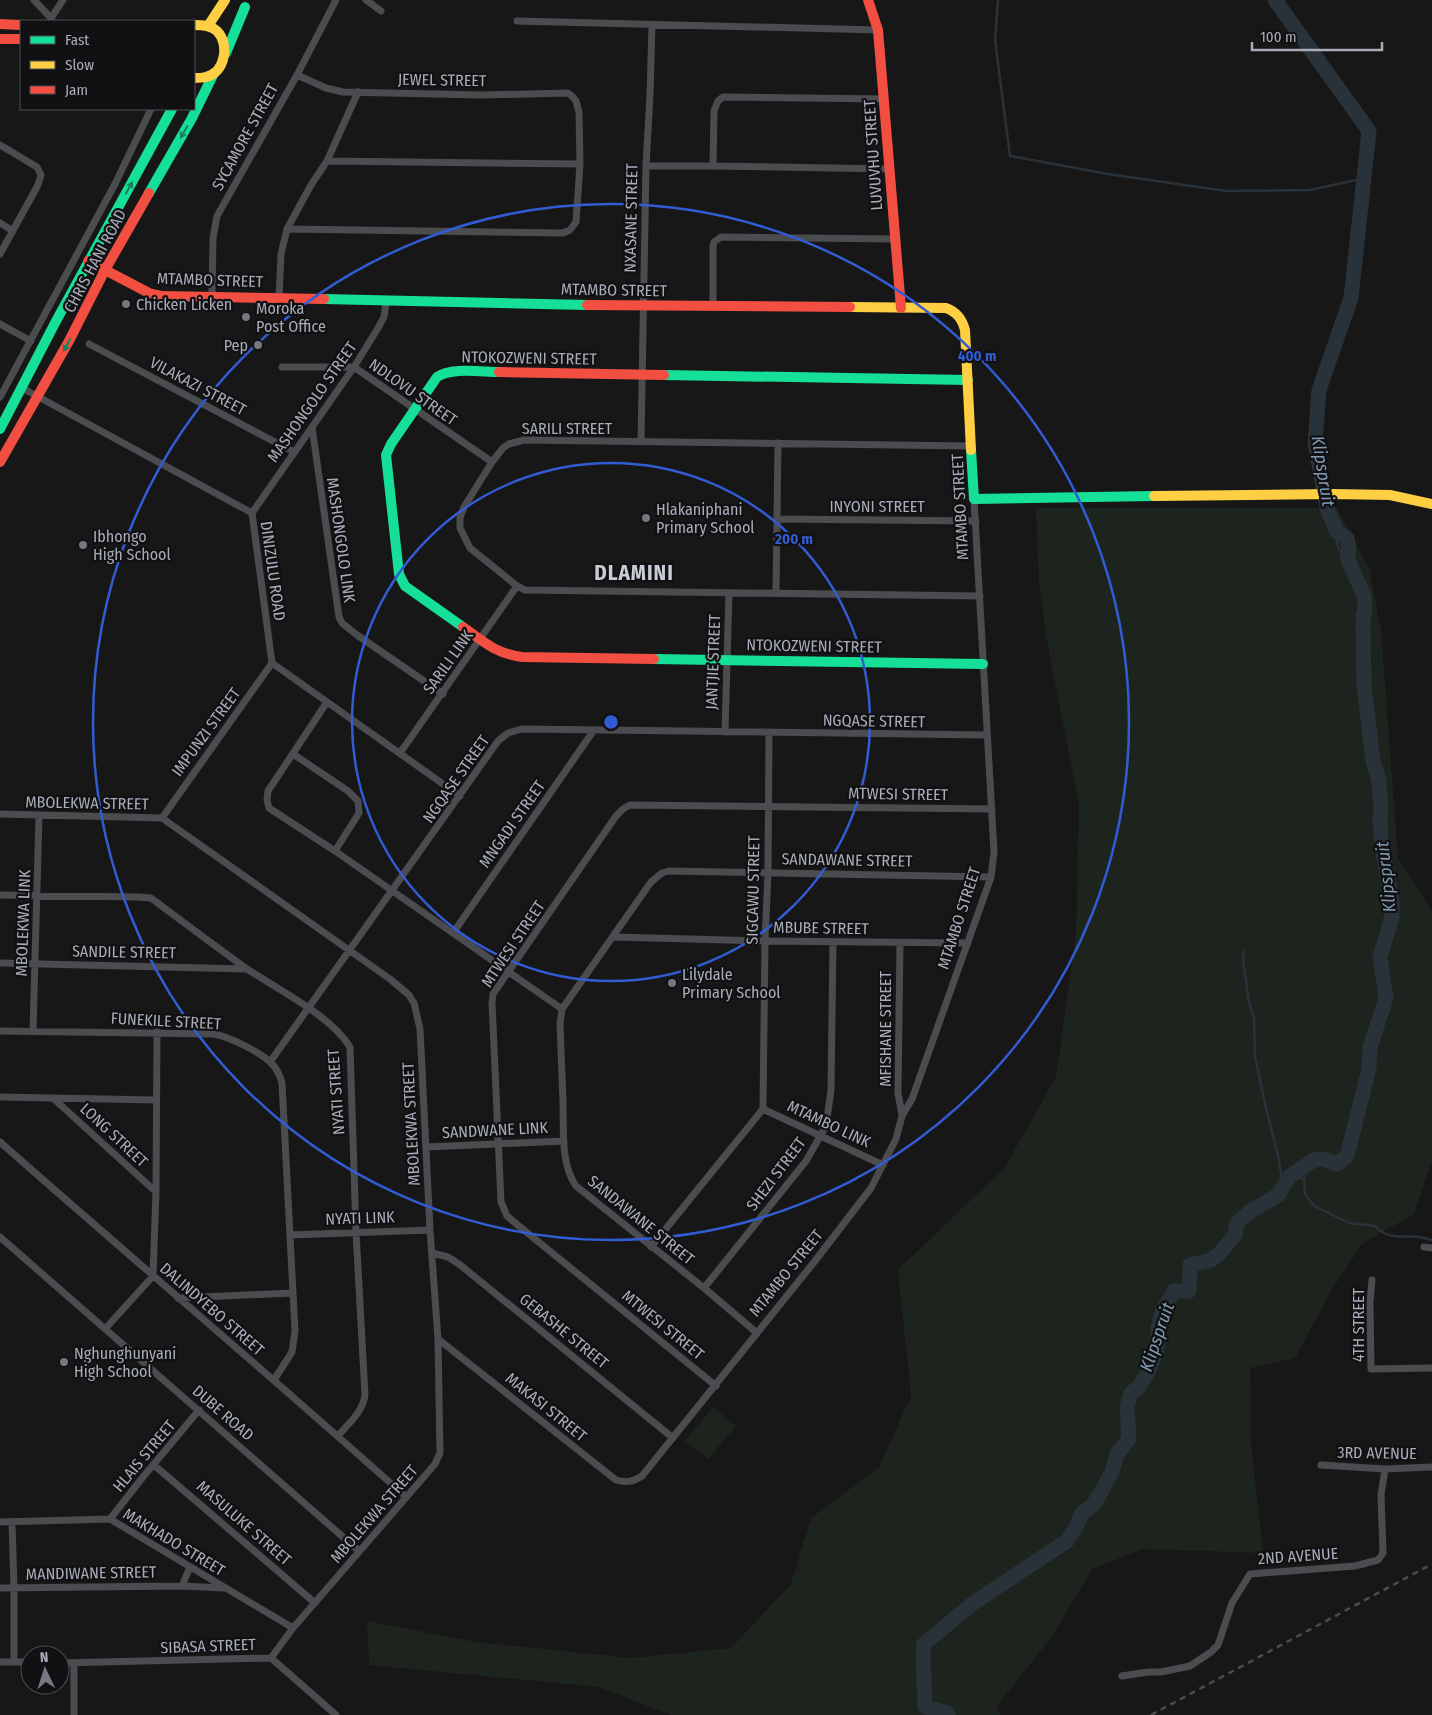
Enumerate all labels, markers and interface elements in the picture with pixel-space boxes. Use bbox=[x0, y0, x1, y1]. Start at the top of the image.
legend bbox=[20, 20, 195, 110]
scale bar bbox=[1252, 20, 1382, 52]
text: 100 m bbox=[1260, 28, 1297, 46]
text: Fast bbox=[65, 31, 89, 49]
text: Slow bbox=[65, 56, 94, 74]
street label: JEWEL STREET bbox=[398, 70, 487, 90]
street label: SYCAMORE STREET bbox=[208, 80, 282, 194]
text: Jam bbox=[65, 81, 88, 99]
street label: LUVUVHU STREET bbox=[860, 98, 886, 211]
one-way arrow bbox=[179, 126, 188, 139]
street label: NXASANE STREET bbox=[621, 163, 641, 273]
one-way arrow bbox=[124, 181, 133, 195]
street label: CHRIS HANI ROAD bbox=[60, 206, 130, 316]
street label: MTAMBO STREET bbox=[157, 269, 264, 291]
street label: MTAMBO STREET bbox=[561, 280, 668, 300]
place label: Chicken Licken bbox=[136, 295, 232, 314]
marker: Chicken Licken bbox=[120, 298, 132, 310]
place label: Moroka Post Office bbox=[256, 299, 326, 336]
marker: Moroka Post Office bbox=[240, 311, 252, 323]
place label: Pep bbox=[224, 336, 248, 355]
one-way arrow bbox=[63, 337, 71, 352]
street label: MASHONGOLO STREET bbox=[263, 338, 361, 466]
marker: Pep bbox=[252, 339, 264, 351]
street label: NTOKOZWENI STREET bbox=[461, 347, 597, 369]
text: 400 m bbox=[958, 347, 996, 365]
street label: VILAKAZI STREET bbox=[147, 353, 250, 420]
street label: NDLOVU STREET bbox=[365, 355, 461, 430]
street label: SARILI STREET bbox=[522, 419, 613, 438]
water label: Klipspruit bbox=[1307, 434, 1339, 508]
street label: MTAMBO STREET bbox=[948, 453, 972, 561]
street label: MASHONGOLO LINK bbox=[323, 476, 359, 604]
street label: INYONI STREET bbox=[829, 497, 925, 516]
place label: Hlakaniphani Primary School bbox=[656, 500, 755, 537]
marker: Hlakaniphani Primary School bbox=[640, 512, 652, 524]
street label: DINIZULU ROAD bbox=[257, 520, 289, 622]
place label: Ibhongo High School bbox=[93, 527, 171, 564]
text: 200 m bbox=[774, 530, 813, 548]
marker: Ibhongo High School bbox=[77, 539, 89, 551]
district label: DLAMINI bbox=[594, 560, 674, 586]
street label: JANTJIE STREET bbox=[702, 613, 724, 710]
street label: SARILI LINK bbox=[419, 626, 477, 698]
street label: NTOKOZWENI STREET bbox=[746, 635, 882, 657]
street label: IMPUNZI STREET bbox=[168, 684, 245, 780]
street label: NGQASE STREET bbox=[823, 711, 926, 731]
centre of rings bbox=[602, 713, 620, 731]
street label: NGQASE STREET bbox=[419, 731, 494, 826]
street label: MNGADI STREET bbox=[475, 776, 549, 871]
street label: MTWESI STREET bbox=[848, 784, 949, 804]
street label: MBOLEKWA STREET bbox=[25, 792, 150, 814]
street label: SIGCAWU STREET bbox=[743, 835, 763, 945]
water label: Klipspruit bbox=[1371, 840, 1401, 914]
street label: SANDAWANE STREET bbox=[781, 849, 913, 871]
street label: MTAMBO STREET bbox=[934, 864, 985, 971]
street label: MBOLEKWA LINK bbox=[12, 869, 34, 977]
street label: MTWESI STREET bbox=[477, 897, 549, 991]
street label: MBUBE STREET bbox=[773, 918, 870, 938]
street label: SANDILE STREET bbox=[72, 942, 177, 962]
place label: Lilydale Primary School bbox=[682, 965, 781, 1002]
street label: MFISHANE STREET bbox=[876, 971, 895, 1087]
marker: Lilydale Primary School bbox=[666, 977, 678, 989]
street label: FUNEKILE STREET bbox=[110, 1009, 222, 1033]
street label: NYATI STREET bbox=[323, 1048, 348, 1136]
street label: MBOLEKWA STREET bbox=[398, 1061, 424, 1186]
street label: MTAMBO LINK bbox=[784, 1096, 874, 1152]
street label: LONG STREET bbox=[76, 1099, 152, 1171]
street label: SANDWANE LINK bbox=[442, 1118, 549, 1142]
street label: SHEZI STREET bbox=[742, 1133, 810, 1214]
street label: SANDAWANE STREET bbox=[584, 1171, 698, 1269]
street label: NYATI LINK bbox=[325, 1207, 396, 1229]
street label: MTAMBO STREET bbox=[745, 1225, 827, 1320]
street label: DALINDYEBO STREET bbox=[156, 1259, 268, 1360]
street label: MTWESI STREET bbox=[618, 1286, 708, 1364]
street label: 4TH STREET bbox=[1349, 1287, 1368, 1362]
street label: GEBASHE STREET bbox=[516, 1289, 613, 1373]
water label: Klipspruit bbox=[1135, 1300, 1179, 1374]
place label: Nghunghunyani High School bbox=[74, 1344, 176, 1381]
marker: Nghunghunyani High School bbox=[58, 1356, 70, 1368]
street label: MAKASI STREET bbox=[502, 1369, 591, 1446]
street label: DUBE ROAD bbox=[189, 1381, 257, 1445]
street label: HLAIS STREET bbox=[109, 1416, 180, 1496]
street label: 3RD AVENUE bbox=[1337, 1443, 1417, 1463]
street label: MBOLEKWA STREET bbox=[326, 1461, 422, 1567]
street label: MASULUKE STREET bbox=[193, 1477, 296, 1570]
street label: MAKHADO STREET bbox=[120, 1504, 229, 1580]
street label: 2ND AVENUE bbox=[1257, 1544, 1339, 1568]
street label: MANDIWANE STREET bbox=[26, 1562, 157, 1584]
street label: SIBASA STREET bbox=[160, 1635, 257, 1657]
north arrow bbox=[20, 1645, 70, 1695]
text: N bbox=[39, 1649, 49, 1666]

